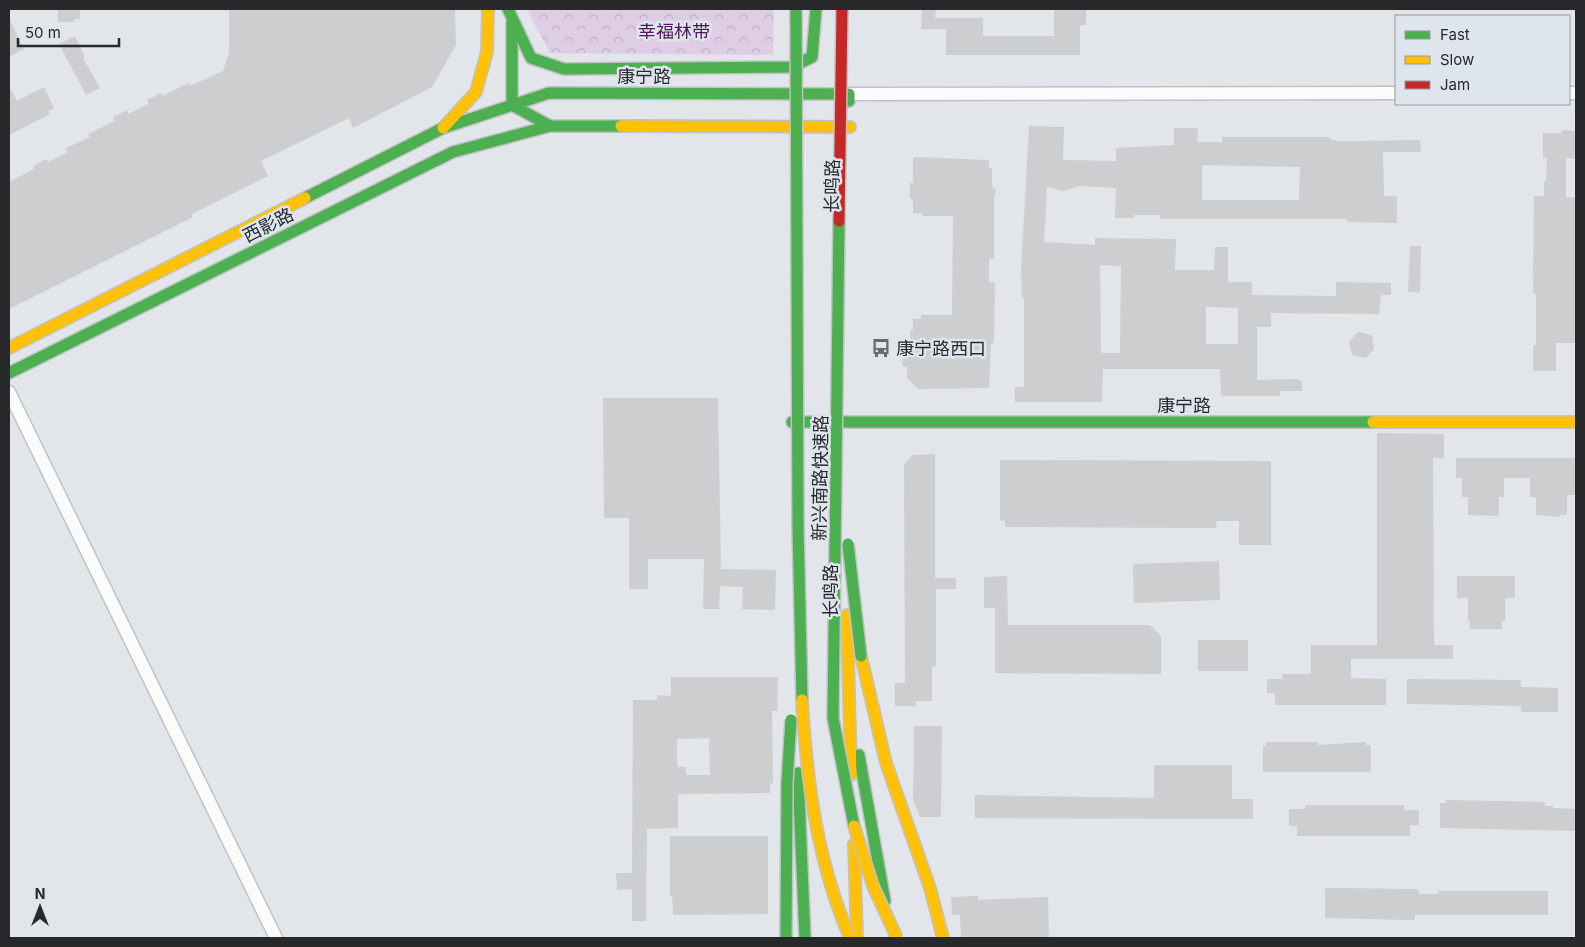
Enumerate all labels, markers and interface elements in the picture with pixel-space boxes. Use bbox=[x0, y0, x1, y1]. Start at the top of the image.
scale bar bbox=[18, 15, 119, 47]
legend bbox=[1395, 15, 1570, 105]
park label: 幸福林带 bbox=[638, 21, 710, 42]
text: 50 m bbox=[25, 23, 61, 42]
text: Fast bbox=[1440, 25, 1470, 44]
text: Slow bbox=[1440, 50, 1474, 69]
street label: 康宁路 bbox=[617, 66, 671, 87]
text: Jam bbox=[1440, 75, 1470, 94]
street label: 长鸣路 bbox=[821, 159, 843, 213]
street label: 西影路 bbox=[239, 203, 297, 247]
bus stop icon: 康宁路西口 bbox=[870, 337, 892, 359]
place label: 康宁路西口 bbox=[896, 338, 986, 359]
street label: 康宁路 bbox=[1157, 395, 1211, 416]
street label: 新兴南路快速路 bbox=[808, 415, 832, 541]
street label: 长鸣路 bbox=[820, 564, 841, 618]
north arrow bbox=[15, 882, 65, 932]
text: N bbox=[35, 885, 45, 902]

